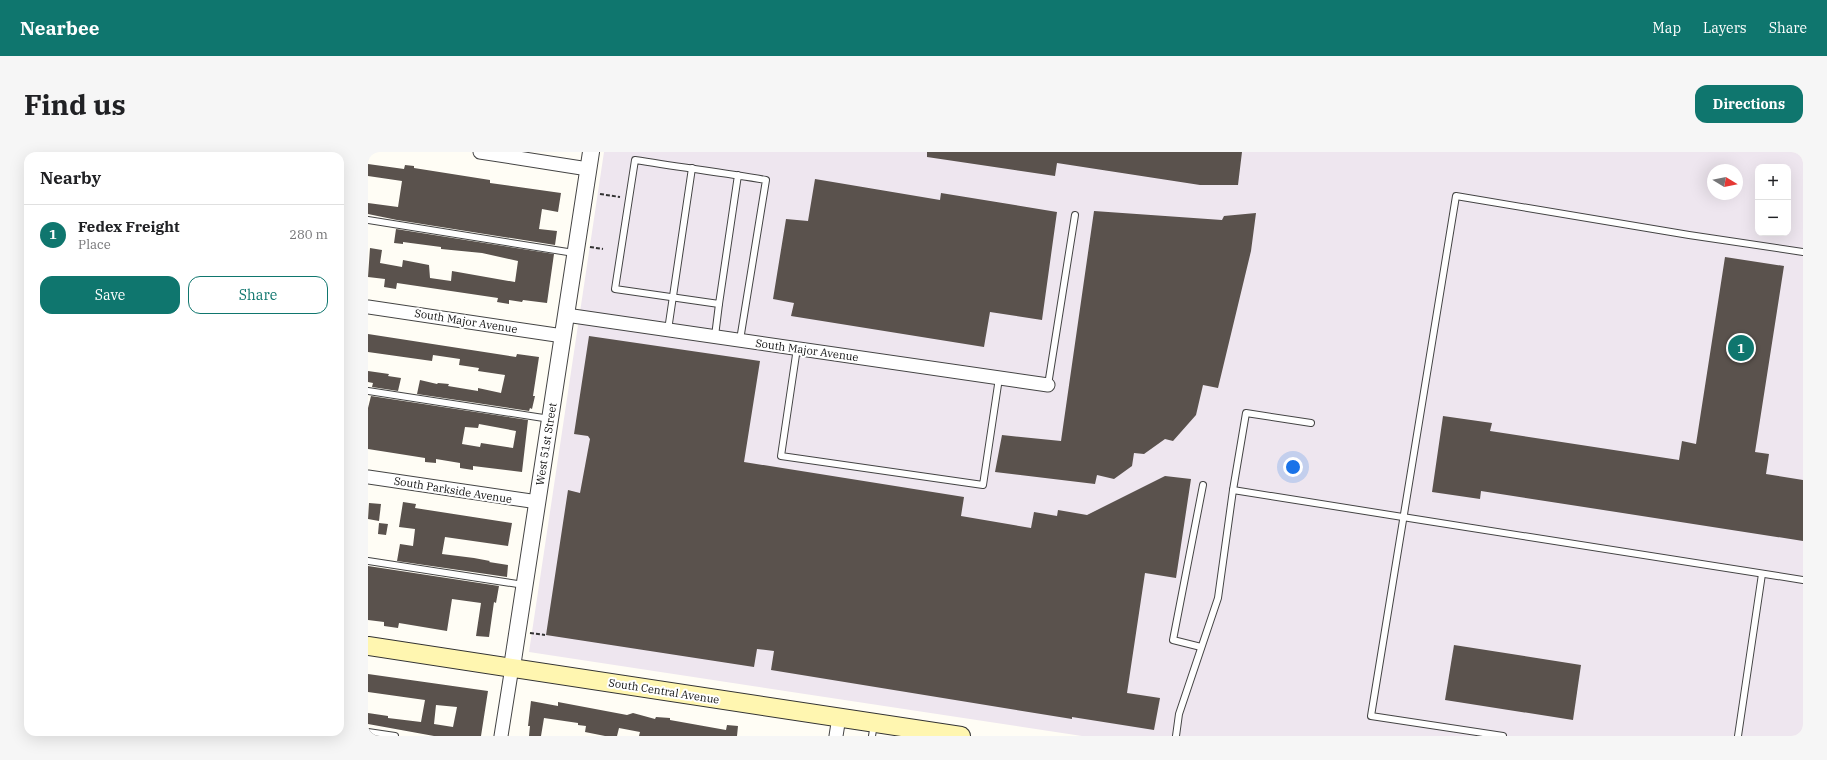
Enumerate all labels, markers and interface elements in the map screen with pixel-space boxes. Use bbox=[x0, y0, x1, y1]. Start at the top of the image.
text: Nearbee bbox=[20, 16, 99, 40]
text: Map bbox=[1653, 19, 1681, 37]
text: Layers bbox=[1703, 19, 1747, 37]
text: Share bbox=[1769, 19, 1807, 37]
button: Directions bbox=[1695, 85, 1803, 123]
text: Find us bbox=[24, 86, 126, 123]
north arrow bbox=[1707, 164, 1743, 200]
map controls bbox=[1755, 164, 1791, 236]
button: + bbox=[1755, 164, 1791, 200]
text: Nearby bbox=[40, 167, 101, 189]
button: − bbox=[1755, 200, 1791, 236]
text: Fedex Freight bbox=[78, 217, 180, 236]
text: 1 bbox=[49, 226, 57, 243]
text: 280 m bbox=[289, 226, 328, 243]
text: Place bbox=[78, 236, 111, 253]
button: Save bbox=[40, 276, 180, 314]
button: Share bbox=[188, 276, 328, 314]
street label: South Major Avenue bbox=[414, 306, 519, 336]
pin: 1 bbox=[1728, 333, 1754, 363]
street label: South Major Avenue bbox=[755, 336, 860, 364]
street label: West 51st Street bbox=[533, 402, 559, 486]
your location bbox=[1283, 457, 1303, 477]
street label: South Parkside Avenue bbox=[393, 474, 513, 506]
street label: South Central Avenue bbox=[608, 675, 721, 707]

